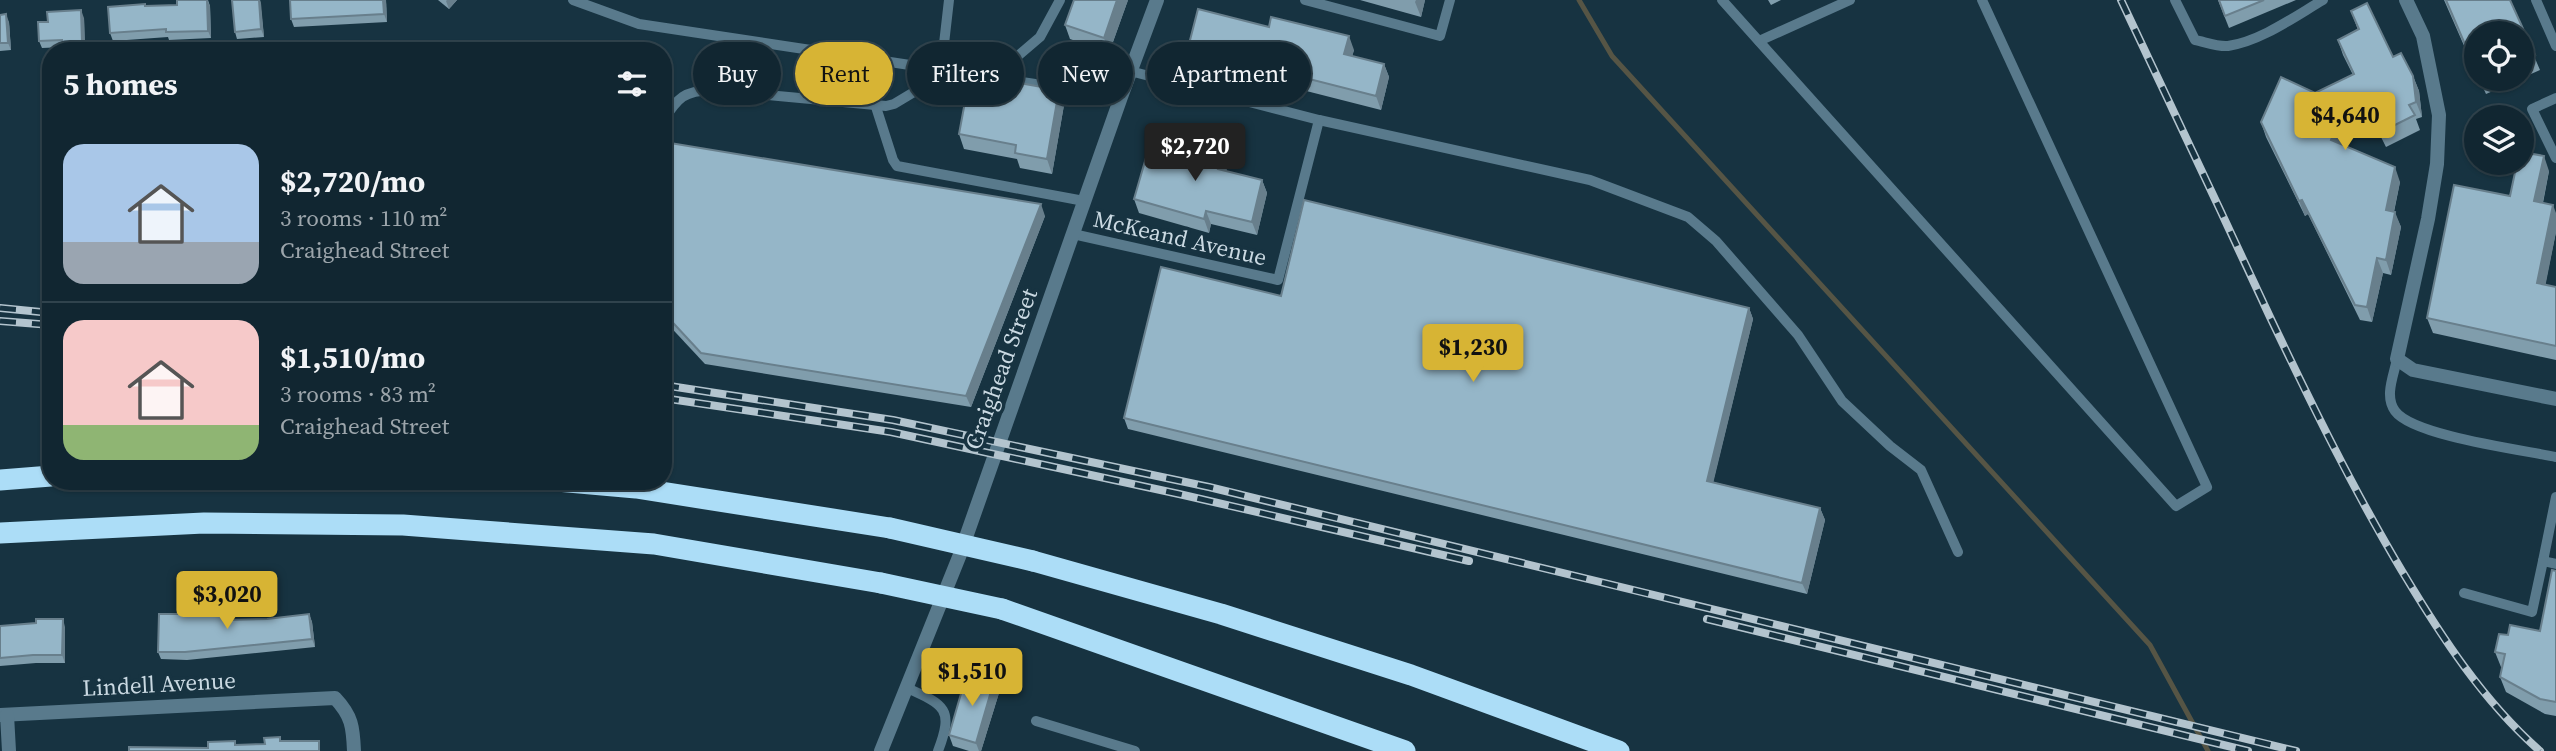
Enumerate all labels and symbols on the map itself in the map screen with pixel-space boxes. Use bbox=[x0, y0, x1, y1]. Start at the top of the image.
pin: $4,640 bbox=[2288, 92, 2402, 152]
pin: $2,720 bbox=[1138, 124, 1252, 183]
street label: McKeand Avenue bbox=[1090, 202, 1270, 274]
street label: Craighead Street bbox=[957, 284, 1045, 454]
pin: $1,230 bbox=[1416, 324, 1530, 384]
pin: $3,020 bbox=[170, 572, 284, 631]
pin: $1,510 bbox=[915, 648, 1029, 708]
street label: Lindell Avenue bbox=[81, 664, 237, 704]

